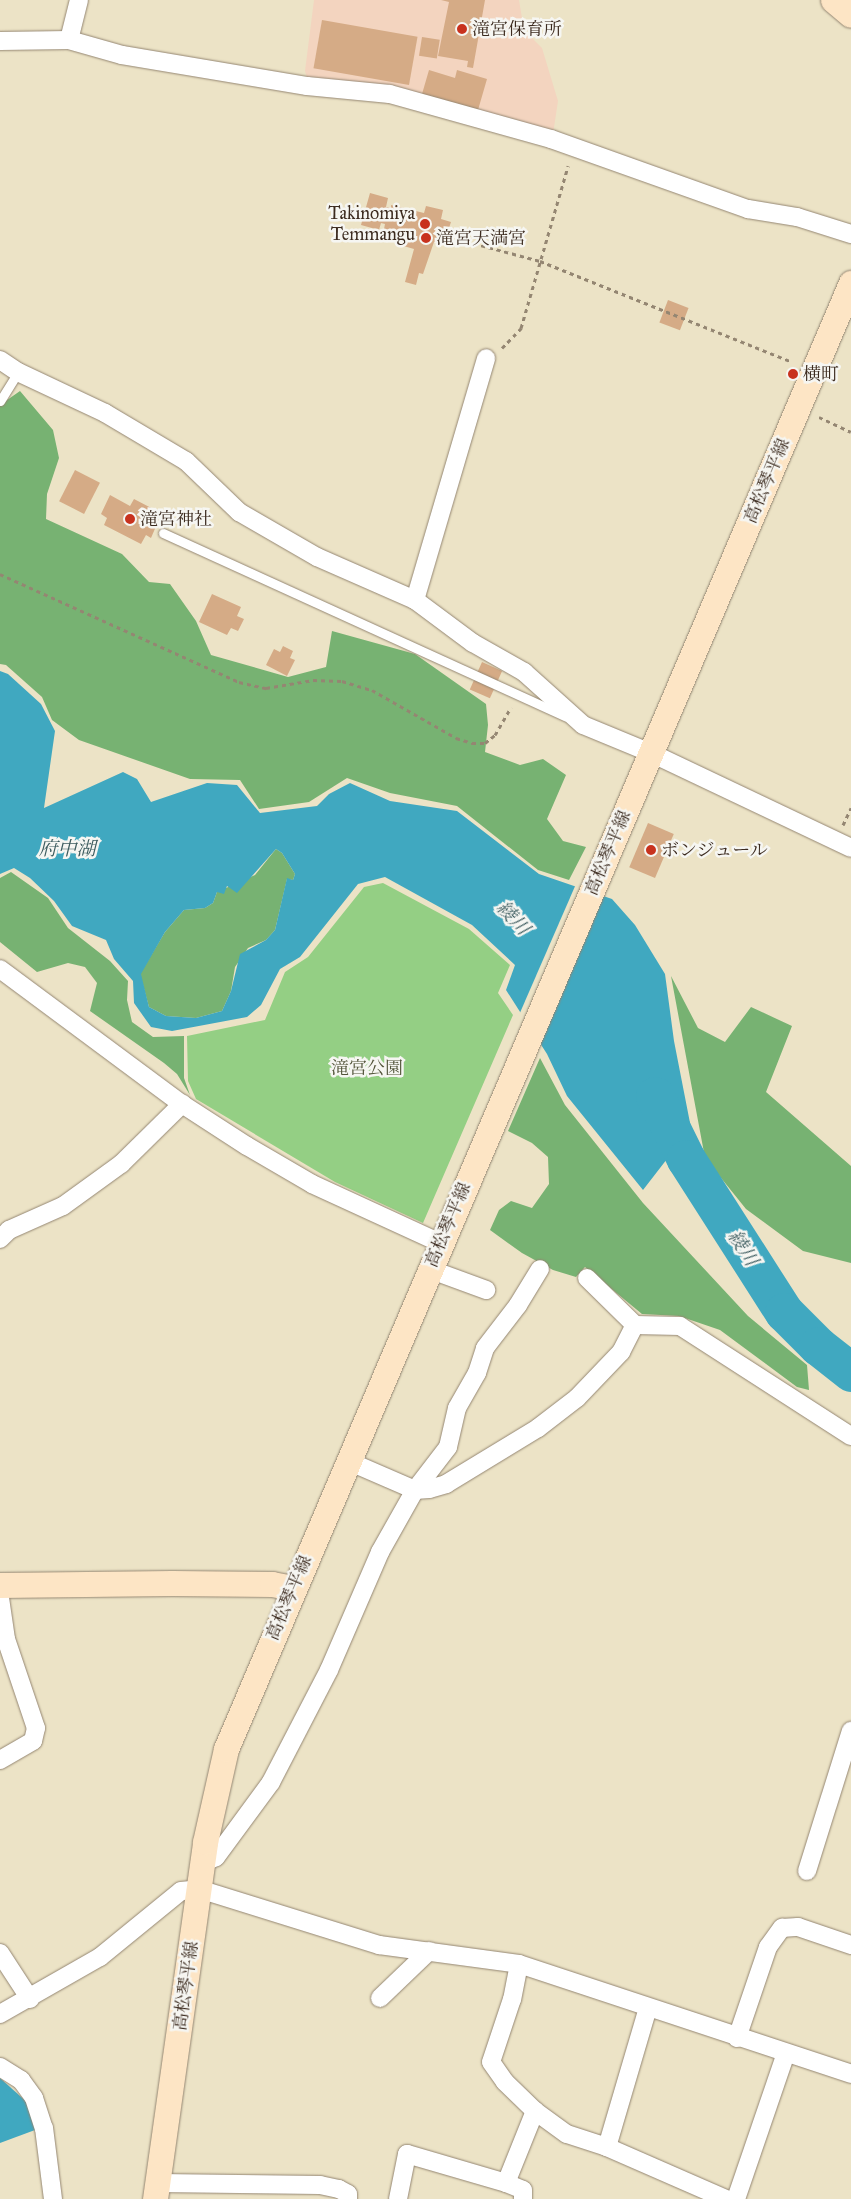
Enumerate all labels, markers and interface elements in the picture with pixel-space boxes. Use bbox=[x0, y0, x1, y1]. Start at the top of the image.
place label: 滝宮保育所 bbox=[472, 18, 562, 40]
marker: 滝宮保育所 bbox=[456, 23, 468, 35]
place label: Takinomiya Temmangu bbox=[328, 203, 415, 245]
marker: Takinomiya Temmangu bbox=[419, 218, 431, 230]
place label: 滝宮天満宮 bbox=[436, 227, 526, 249]
marker: 滝宮天満宮 bbox=[420, 232, 432, 244]
place label: 横町 bbox=[803, 363, 839, 385]
marker: 横町 bbox=[787, 368, 799, 380]
street label: 高松琴平線 bbox=[739, 435, 795, 527]
place label: 滝宮神社 bbox=[140, 508, 212, 530]
marker: 滝宮神社 bbox=[124, 513, 136, 525]
street label: 高松琴平線 bbox=[580, 807, 636, 899]
water label: 府中湖 bbox=[39, 838, 95, 860]
place label: ボンジュール bbox=[661, 839, 769, 861]
marker: ボンジュール bbox=[645, 844, 657, 856]
water label: 綾川 bbox=[492, 896, 534, 940]
park label: 滝宮公園 bbox=[331, 1057, 403, 1079]
street label: 高松琴平線 bbox=[420, 1179, 476, 1271]
water label: 綾川 bbox=[723, 1226, 763, 1270]
street label: 高松琴平線 bbox=[261, 1552, 317, 1644]
street label: 高松琴平線 bbox=[169, 1940, 203, 2032]

